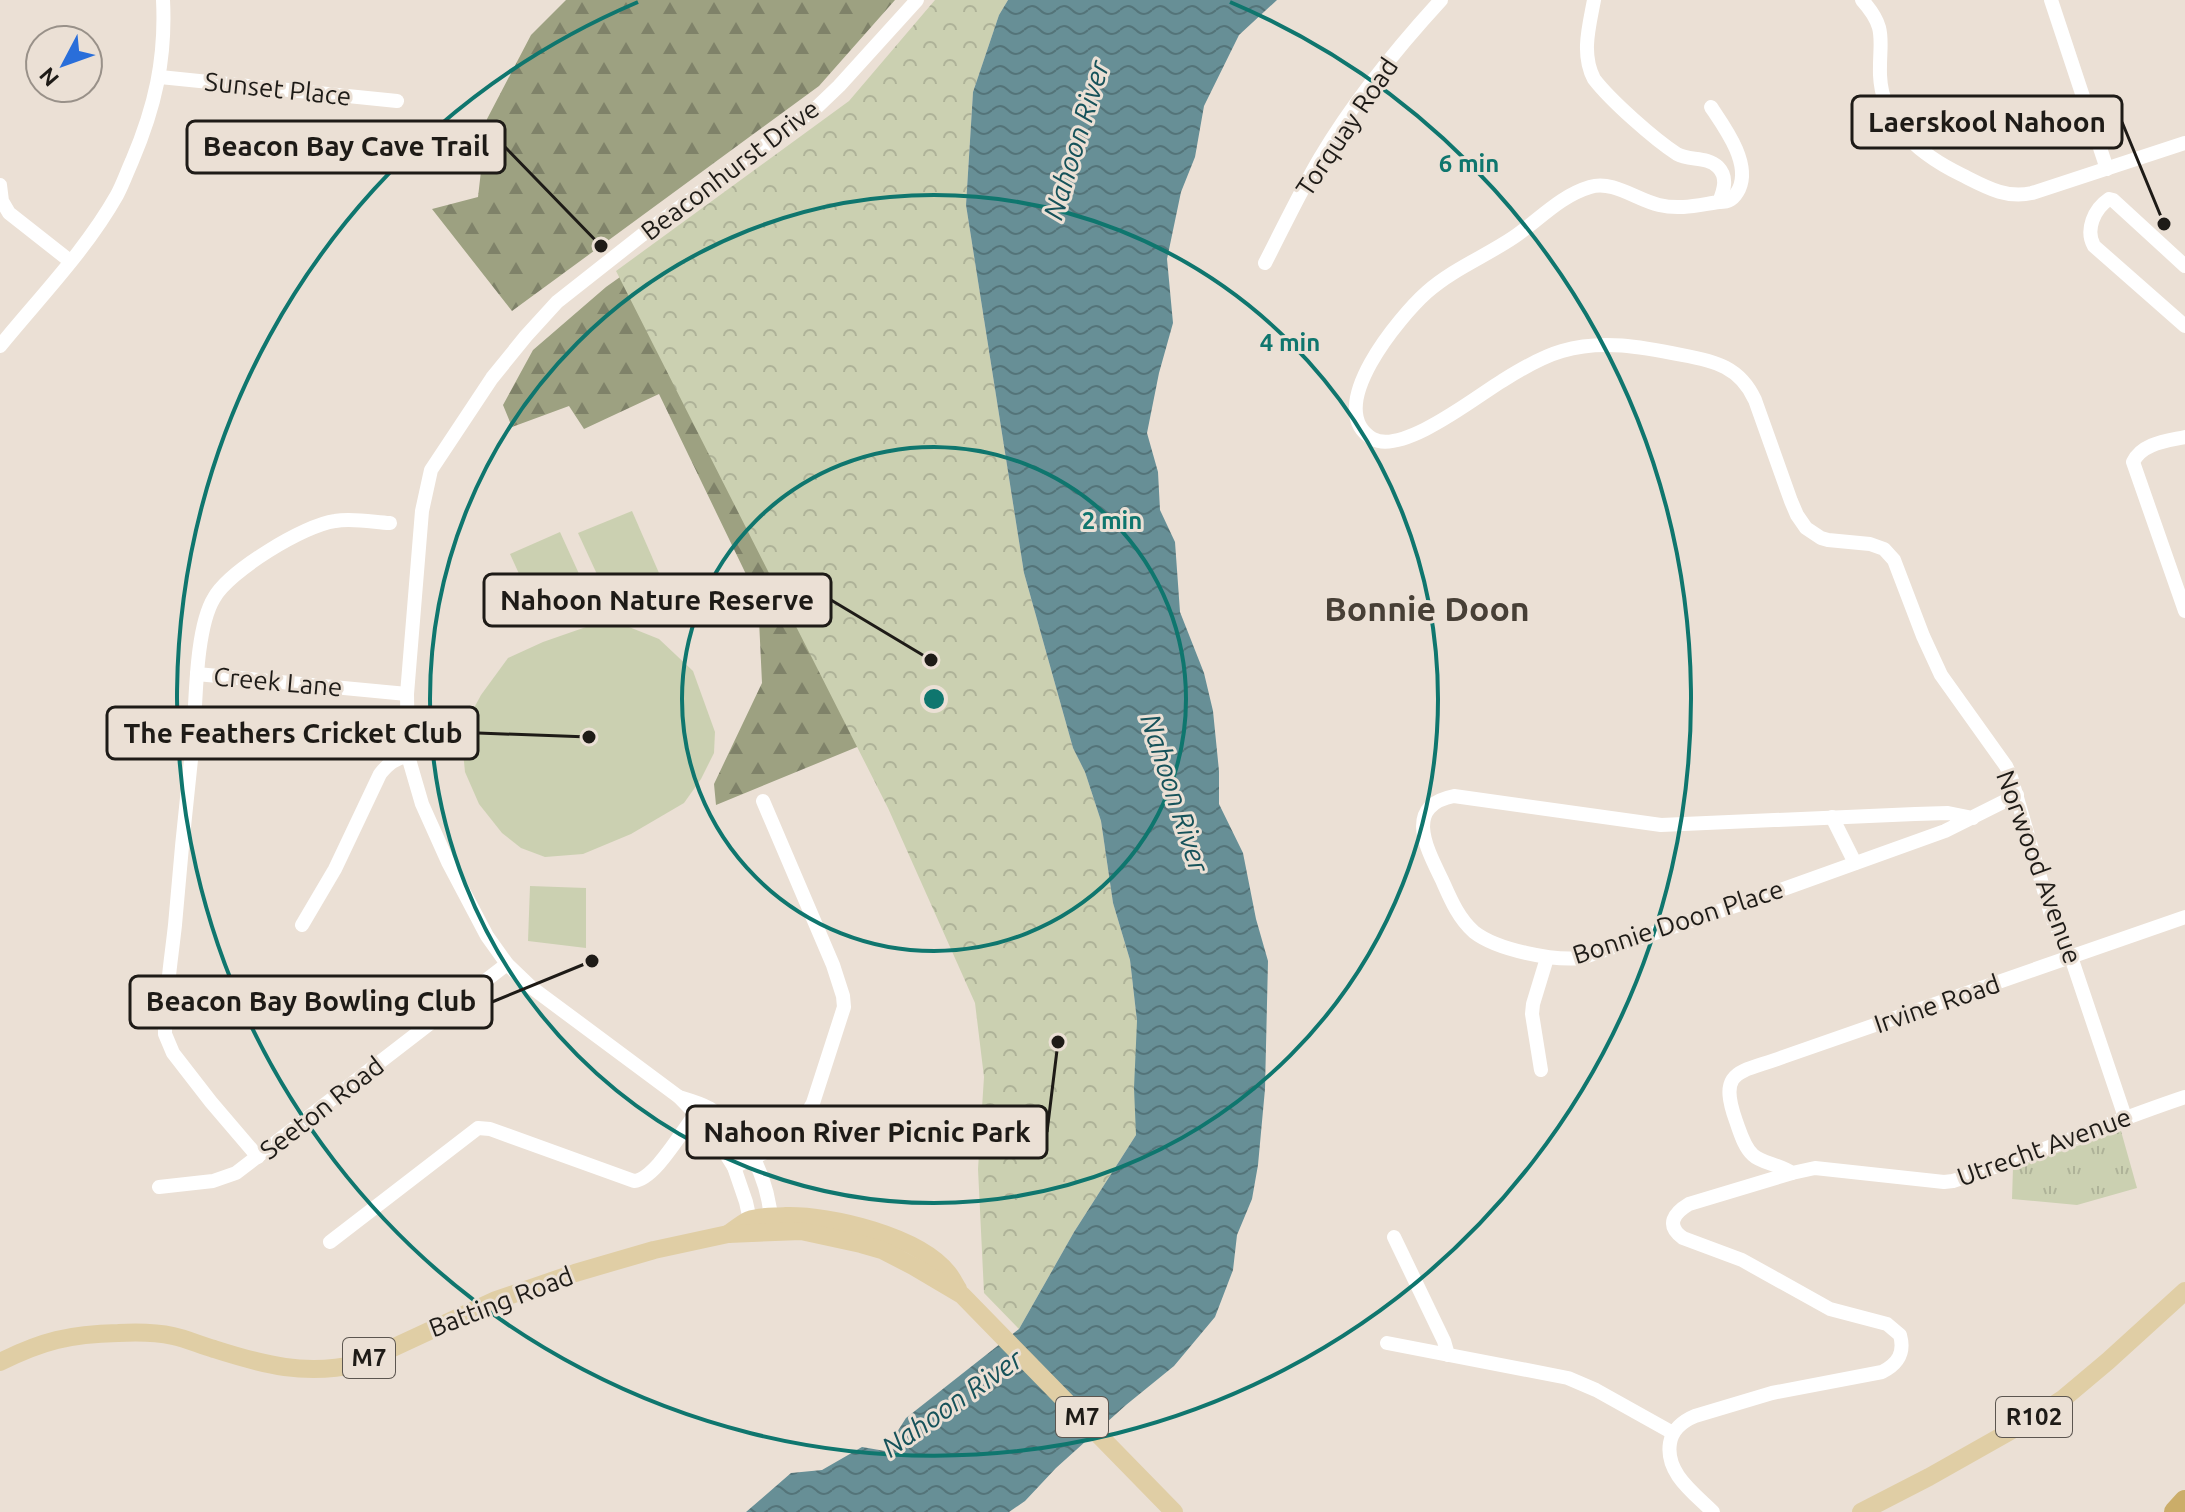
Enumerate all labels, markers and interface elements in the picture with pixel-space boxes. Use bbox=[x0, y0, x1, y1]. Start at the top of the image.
north arrow bbox=[24, 24, 104, 104]
street label: Torquay Road bbox=[1290, 52, 1403, 201]
water label: Nahoon River bbox=[1037, 55, 1115, 223]
text: N bbox=[34, 63, 63, 92]
street label: Sunset Place bbox=[203, 66, 353, 111]
street label: Beaconhurst Drive bbox=[635, 93, 824, 246]
callout: Laerskool Nahoon bbox=[1852, 96, 2122, 148]
text: Laerskool Nahoon bbox=[1868, 106, 2106, 137]
callout: Beacon Bay Cave Trail bbox=[187, 121, 505, 173]
text: Beacon Bay Cave Trail bbox=[203, 130, 489, 161]
text: 6 min bbox=[1439, 150, 1499, 177]
text: 4 min bbox=[1260, 329, 1320, 356]
text: 2 min bbox=[1082, 507, 1142, 534]
callout: Nahoon Nature Reserve bbox=[484, 574, 831, 626]
text: Nahoon Nature Reserve bbox=[500, 584, 814, 615]
district label: Bonnie Doon bbox=[1324, 589, 1530, 627]
street label: Creek Lane bbox=[212, 661, 344, 702]
centre of rings bbox=[920, 685, 948, 713]
callout: The Feathers Cricket Club bbox=[107, 707, 478, 759]
water label: Nahoon River bbox=[1135, 710, 1216, 877]
text: The Feathers Cricket Club bbox=[124, 717, 462, 748]
street label: Norwood Avenue bbox=[1991, 766, 2088, 967]
street label: Bonnie Doon Place bbox=[1569, 874, 1787, 969]
street label: Irvine Road bbox=[1870, 968, 2004, 1039]
callout: Beacon Bay Bowling Club bbox=[130, 976, 492, 1028]
text: Beacon Bay Bowling Club bbox=[146, 985, 476, 1016]
street label: Seeton Road bbox=[254, 1050, 389, 1165]
street label: Utrecht Avenue bbox=[1953, 1102, 2135, 1191]
callout: Nahoon River Picnic Park bbox=[687, 1106, 1047, 1158]
text: Nahoon River Picnic Park bbox=[703, 1116, 1031, 1147]
street label: Batting Road bbox=[425, 1261, 577, 1342]
road number: M7 bbox=[343, 1338, 395, 1378]
water label: Nahoon River bbox=[875, 1342, 1029, 1463]
road number: M7 bbox=[1056, 1397, 1108, 1437]
road number: R102 bbox=[1996, 1397, 2072, 1437]

